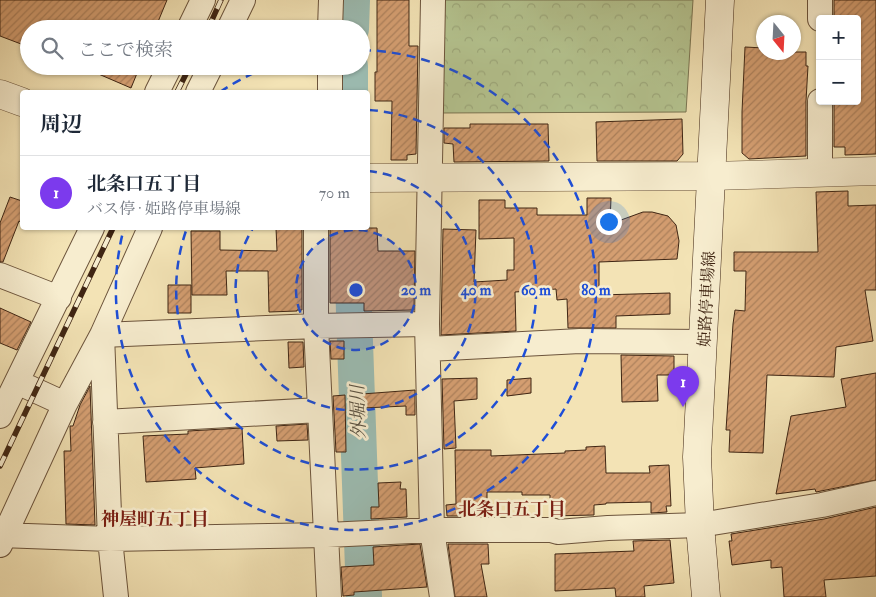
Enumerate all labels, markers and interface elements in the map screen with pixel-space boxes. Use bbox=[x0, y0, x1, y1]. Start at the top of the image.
north arrow bbox=[756, 15, 801, 60]
map controls bbox=[816, 15, 861, 105]
button: + bbox=[816, 15, 861, 60]
search box bbox=[20, 20, 370, 75]
icon: search bbox=[38, 34, 66, 62]
text: ここで検索 bbox=[78, 38, 173, 62]
button: − bbox=[816, 60, 861, 105]
text: 周辺 bbox=[40, 111, 82, 138]
text: 北条口五丁目 bbox=[87, 172, 201, 196]
text: 1 bbox=[53, 183, 59, 203]
text: 70 m bbox=[319, 183, 350, 203]
text: バス停 · 姫路停車場線 bbox=[87, 199, 241, 219]
your location bbox=[596, 209, 622, 235]
street label: 姫路停車場線 bbox=[694, 251, 719, 348]
centre of rings bbox=[347, 281, 365, 299]
text: 20 m bbox=[401, 281, 431, 300]
text: 40 m bbox=[460, 281, 492, 300]
text: 60 m bbox=[521, 281, 551, 300]
text: 80 m bbox=[581, 281, 611, 300]
pin: 1 bbox=[667, 366, 699, 407]
water label: 外堀川 bbox=[346, 383, 371, 439]
district label: 北条口五丁目 bbox=[458, 498, 566, 521]
district label: 神屋町五丁目 bbox=[101, 508, 209, 531]

